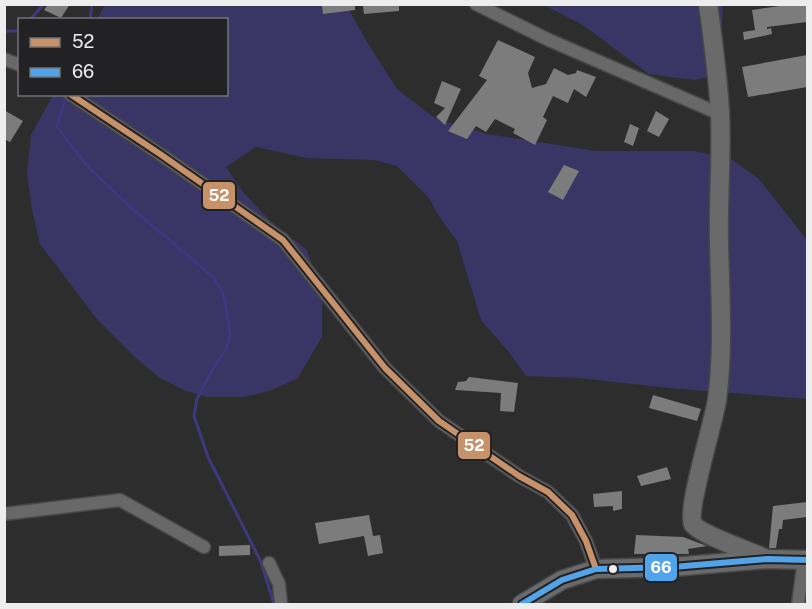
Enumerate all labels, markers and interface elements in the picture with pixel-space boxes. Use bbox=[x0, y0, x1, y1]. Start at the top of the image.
legend bbox=[18, 18, 228, 96]
text: 52 bbox=[72, 31, 94, 52]
text: 66 bbox=[72, 61, 94, 82]
line badge: 52 bbox=[202, 181, 236, 210]
text: 52 bbox=[209, 186, 229, 205]
line badge: 52 bbox=[457, 431, 491, 460]
text: 52 bbox=[464, 436, 484, 455]
line badge: 66 bbox=[644, 553, 678, 582]
text: 66 bbox=[650, 558, 672, 577]
unlabelled marker bbox=[607, 563, 619, 575]

